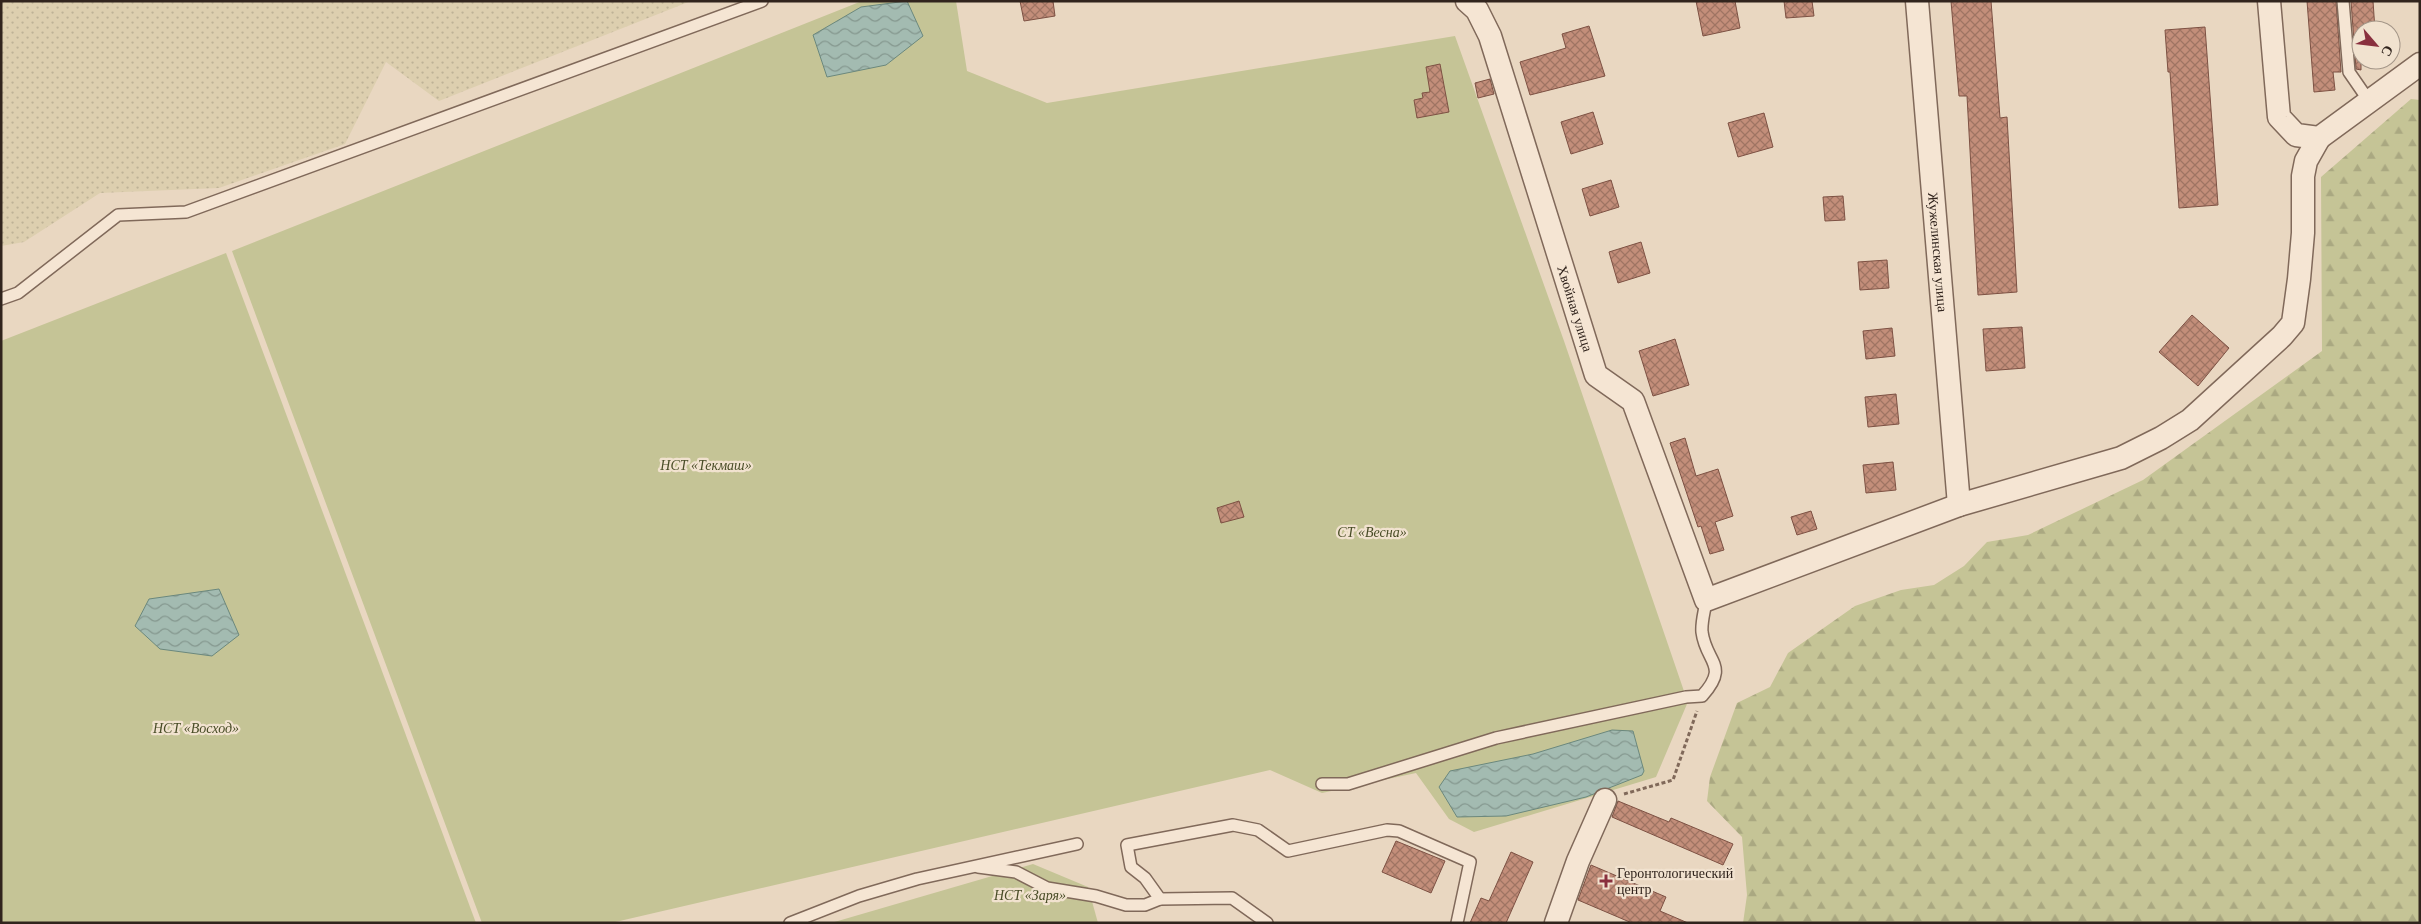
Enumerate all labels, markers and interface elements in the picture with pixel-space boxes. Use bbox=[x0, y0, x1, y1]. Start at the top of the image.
north arrow bbox=[2351, 20, 2401, 70]
text: С bbox=[2378, 43, 2396, 59]
street label: Жужелинская улица bbox=[1925, 192, 1950, 313]
street label: Хвойная улица bbox=[1554, 264, 1595, 354]
park label: НСТ «Текмаш» bbox=[659, 458, 752, 473]
park label: СТ «Весна» bbox=[1337, 525, 1407, 540]
park label: НСТ «Восход» bbox=[152, 721, 239, 736]
place label: Геронтологический центр bbox=[1617, 866, 1734, 897]
marker: Геронтологический центр bbox=[1599, 874, 1613, 888]
park label: НСТ «Заря» bbox=[993, 888, 1066, 903]

